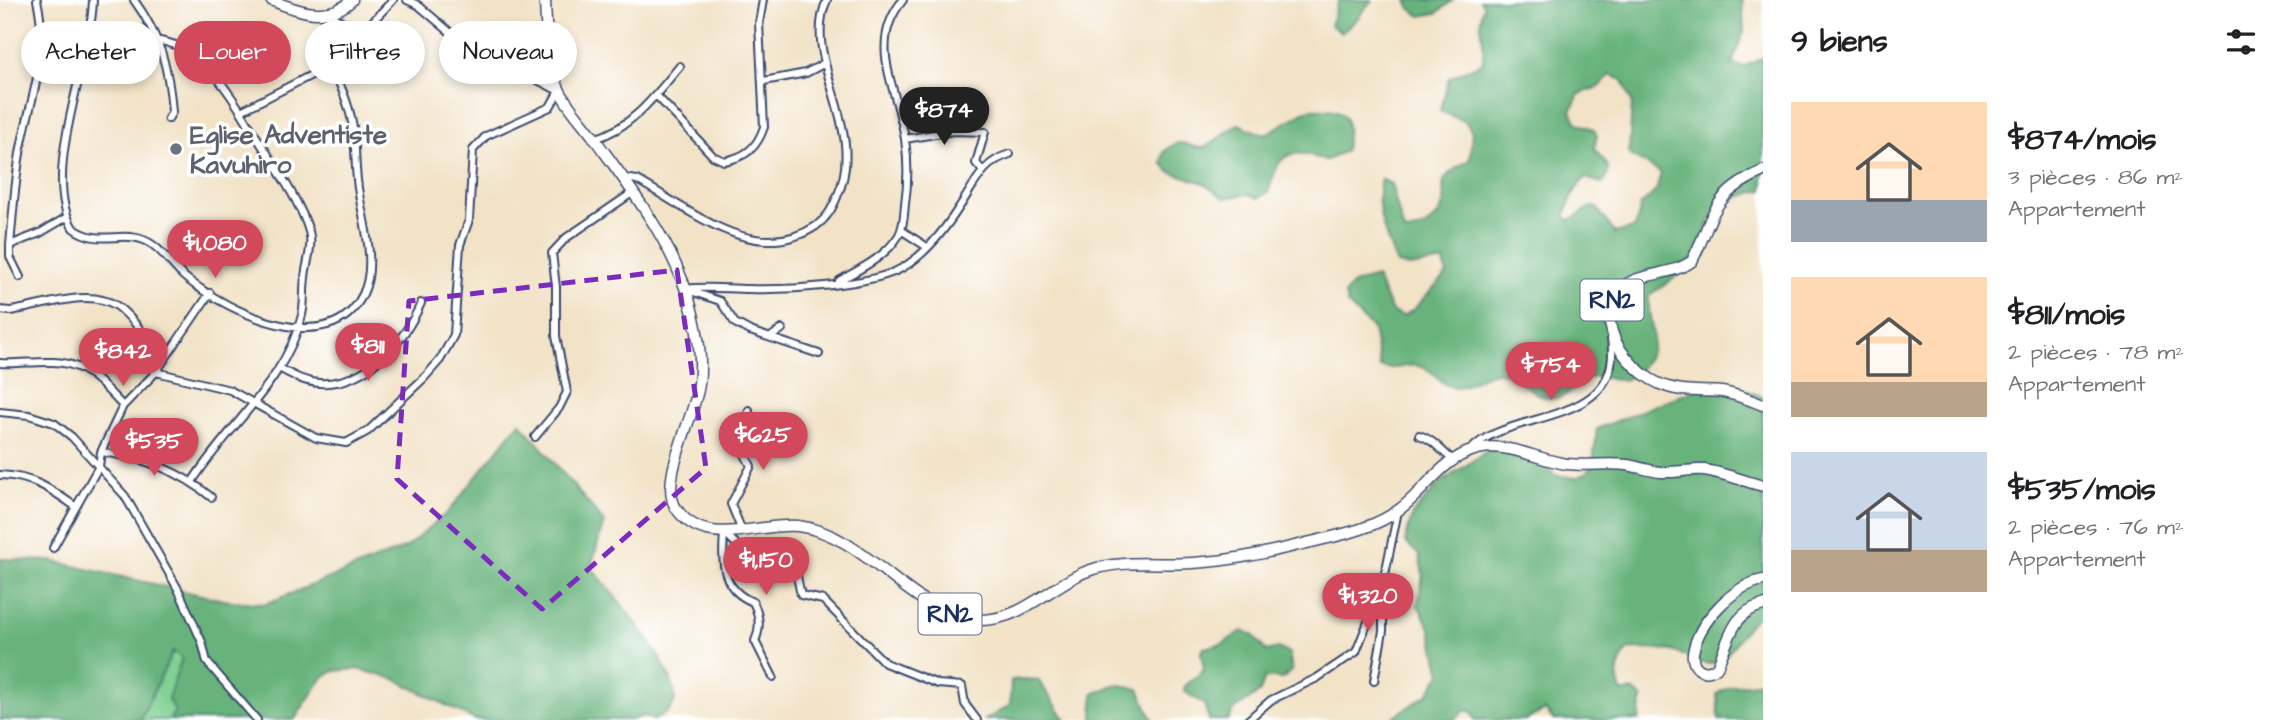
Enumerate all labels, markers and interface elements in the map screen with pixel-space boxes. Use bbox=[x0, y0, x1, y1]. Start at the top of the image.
chip: Acheter bbox=[21, 21, 160, 84]
chip: Louer bbox=[174, 21, 291, 84]
chip: Filtres bbox=[305, 21, 425, 84]
chip: Nouveau bbox=[439, 21, 577, 84]
text: 9 biens bbox=[1791, 21, 1888, 63]
icon: filters bbox=[2222, 23, 2260, 61]
pin: $874 bbox=[903, 88, 985, 147]
text: $874 bbox=[915, 94, 973, 126]
place label: Eglise Adventiste Kavuhiro bbox=[190, 117, 387, 183]
text: $874/mois bbox=[2008, 119, 2157, 161]
icon: home bbox=[1847, 130, 1931, 214]
marker: Eglise Adventiste Kavuhiro bbox=[168, 141, 184, 157]
text: 3 pièces · 86 m² bbox=[2008, 161, 2183, 193]
text: Appartement bbox=[2008, 193, 2146, 225]
pin: $1,080 bbox=[158, 220, 272, 280]
text: $1,080 bbox=[183, 227, 247, 259]
road number: RN2 bbox=[1580, 279, 1644, 320]
text: $811/mois bbox=[2008, 294, 2125, 336]
icon: home bbox=[1847, 305, 1931, 389]
pin: $811 bbox=[327, 324, 409, 383]
pin: $842 bbox=[82, 328, 164, 388]
text: $811 bbox=[351, 330, 385, 362]
text: $842 bbox=[95, 335, 151, 367]
text: 2 pièces · 78 m² bbox=[2008, 336, 2184, 368]
pin: $754 bbox=[1510, 342, 1592, 402]
text: $754 bbox=[1522, 349, 1580, 381]
text: Appartement bbox=[2008, 368, 2146, 400]
pin: $625 bbox=[722, 412, 804, 472]
pin: $535 bbox=[113, 419, 195, 478]
text: $625 bbox=[735, 419, 791, 451]
text: $535 bbox=[125, 425, 183, 457]
text: $535/mois bbox=[2008, 469, 2156, 511]
icon: home bbox=[1847, 480, 1931, 564]
text: 2 pièces · 76 m² bbox=[2008, 511, 2184, 543]
pin: $1,150 bbox=[709, 538, 823, 597]
text: Appartement bbox=[2008, 543, 2146, 575]
text: $1,150 bbox=[739, 544, 793, 576]
pin: $1,320 bbox=[1311, 574, 1425, 633]
text: $1,320 bbox=[1338, 580, 1398, 612]
road number: RN2 bbox=[918, 594, 982, 634]

